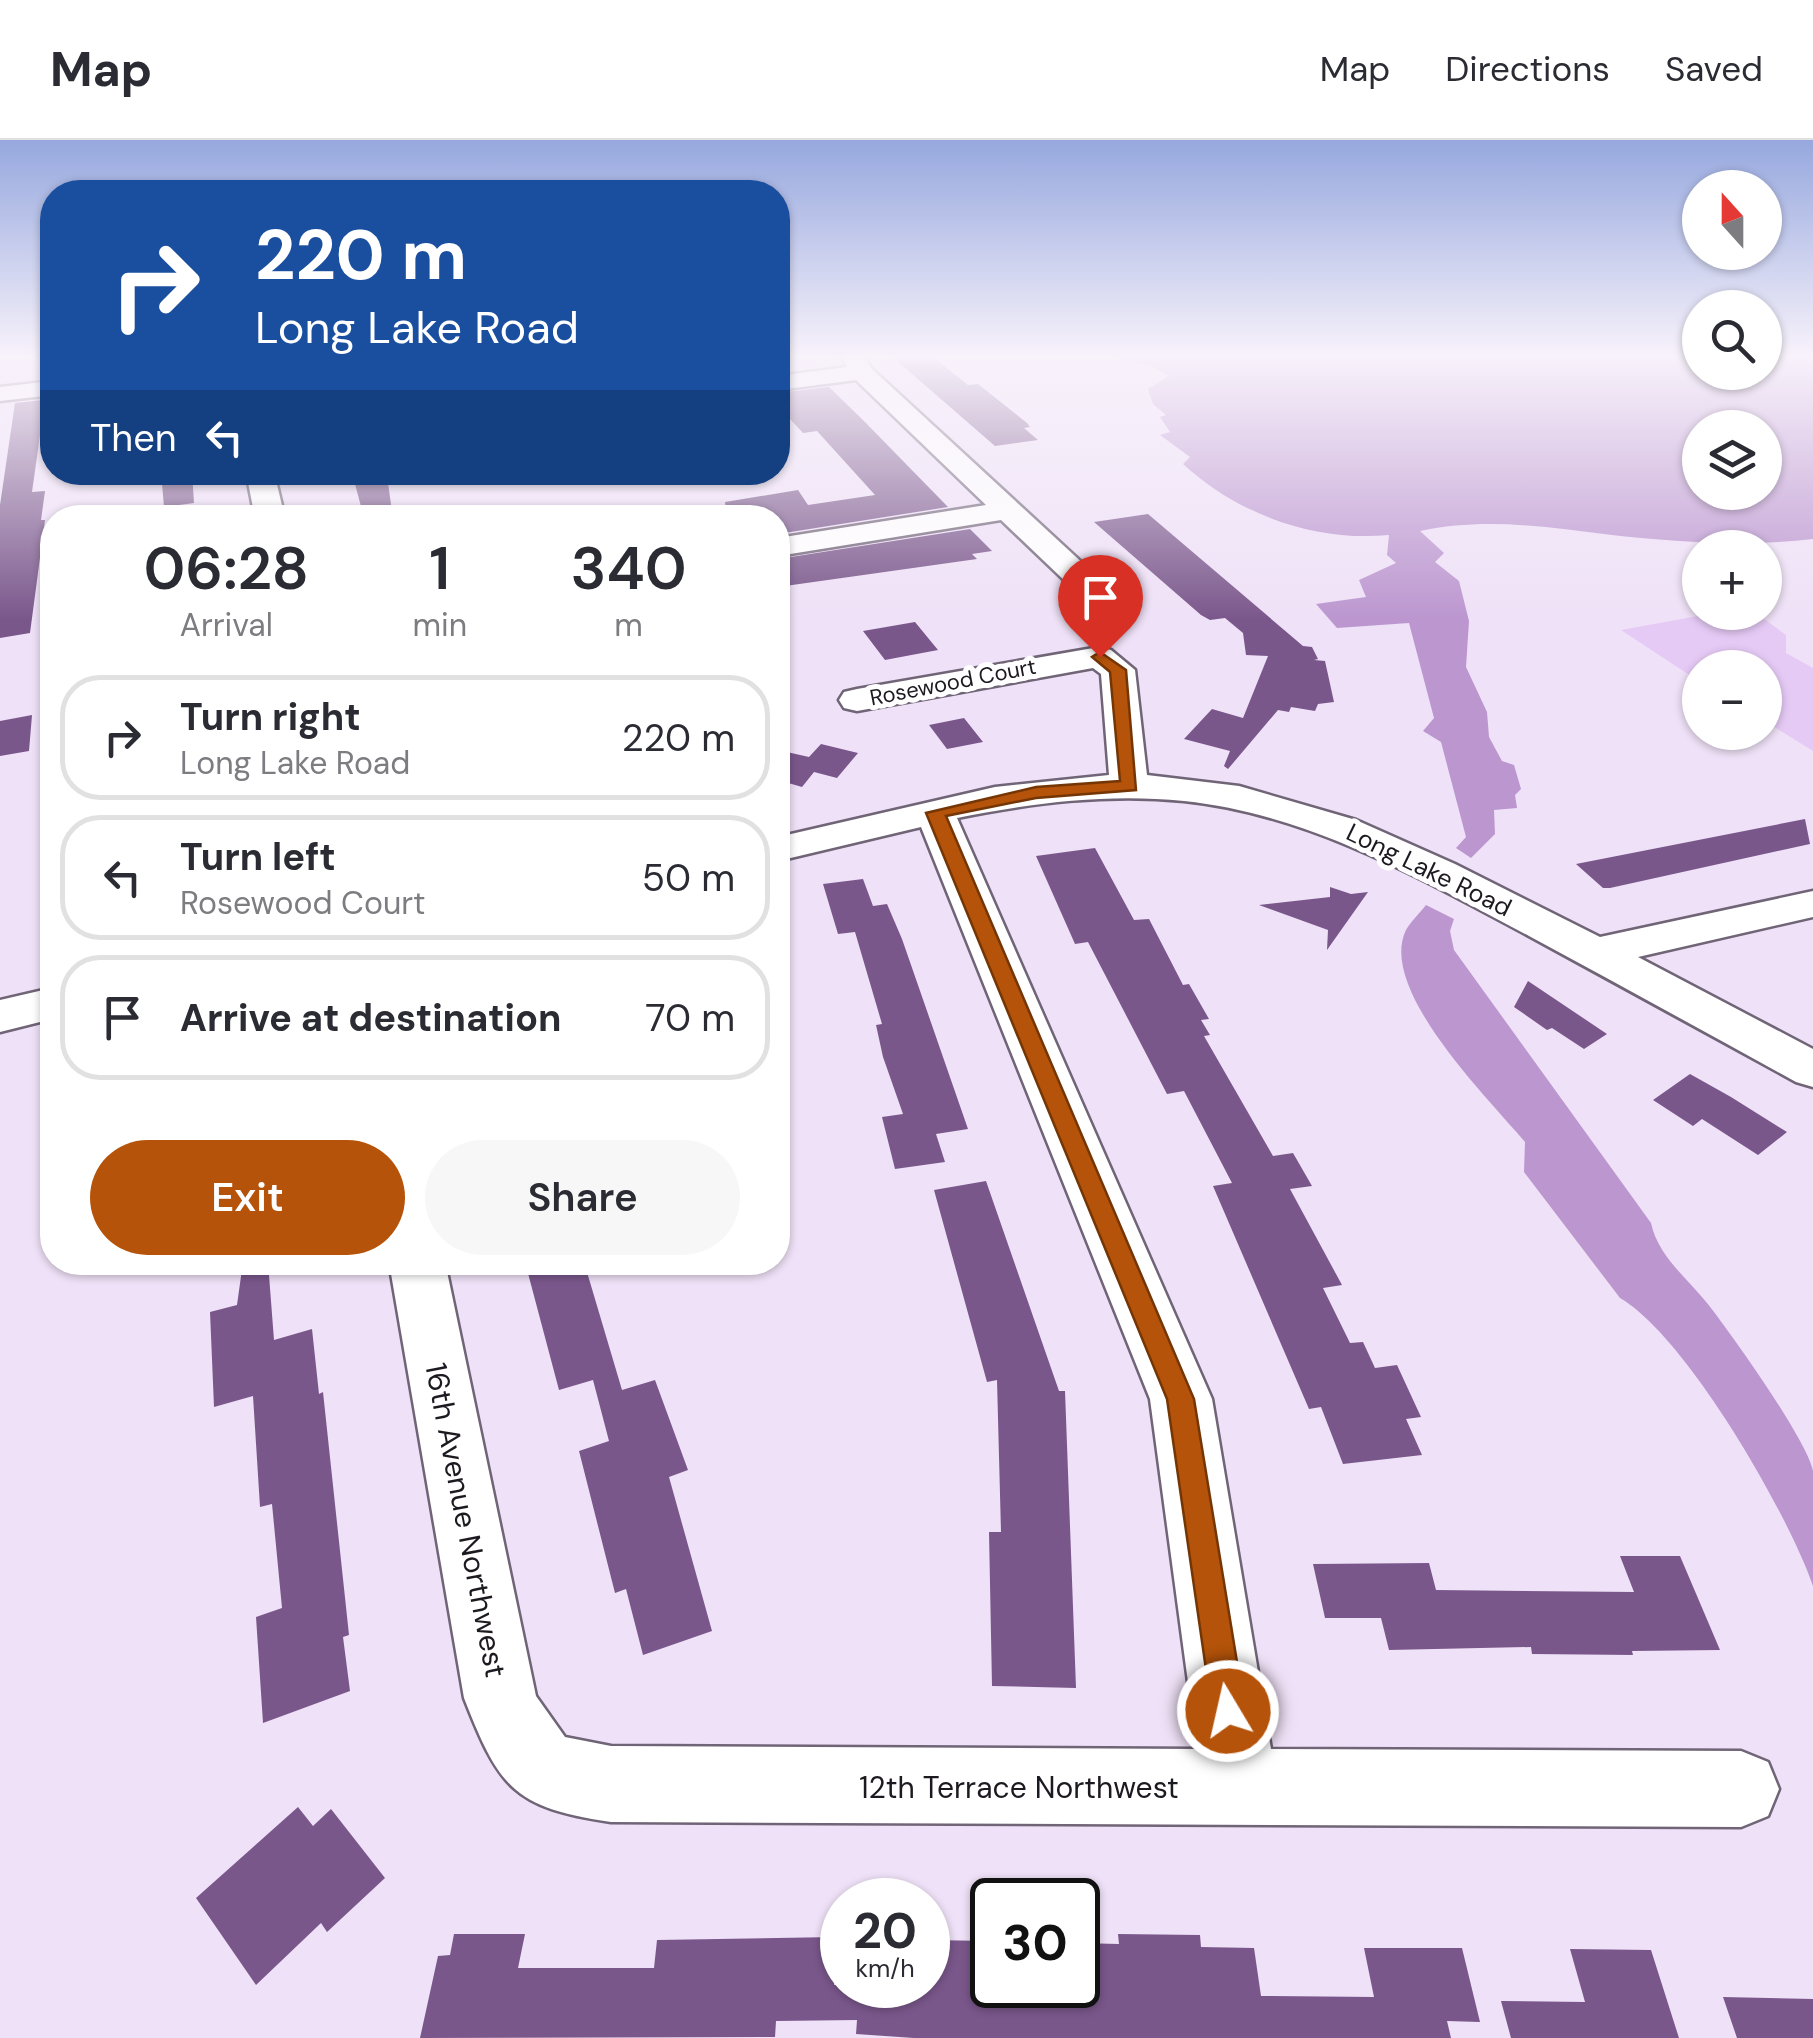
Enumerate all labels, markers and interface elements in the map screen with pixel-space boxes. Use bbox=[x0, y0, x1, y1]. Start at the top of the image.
text: Map bbox=[50, 38, 152, 101]
text: Map bbox=[1320, 46, 1390, 92]
text: Directions bbox=[1445, 46, 1610, 92]
text: Saved bbox=[1665, 46, 1763, 92]
north arrow bbox=[1682, 170, 1782, 270]
map controls bbox=[1682, 170, 1782, 750]
text: 220 m bbox=[255, 210, 467, 301]
icon: right bbox=[90, 220, 220, 350]
button: search bbox=[1682, 290, 1782, 390]
text: Long Lake Road bbox=[255, 298, 579, 357]
icon: left bbox=[197, 410, 252, 465]
button: layers bbox=[1682, 410, 1782, 510]
text: Then bbox=[90, 413, 177, 463]
text: 06:28 bbox=[143, 529, 309, 608]
text: 1 bbox=[429, 529, 450, 608]
text: 340 bbox=[570, 529, 687, 608]
button: + bbox=[1682, 530, 1782, 630]
pin bbox=[1058, 555, 1143, 658]
icon: arrive bbox=[1073, 570, 1128, 625]
text: Arrival bbox=[180, 604, 273, 646]
text: min bbox=[413, 604, 467, 646]
text: m bbox=[614, 604, 643, 646]
button: − bbox=[1682, 650, 1782, 750]
street label: Rosewood Court bbox=[867, 652, 1039, 712]
text: Turn right bbox=[180, 692, 361, 742]
icon: right bbox=[95, 710, 150, 765]
text: 220 m bbox=[622, 713, 735, 763]
text: Long Lake Road bbox=[180, 742, 410, 784]
street label: Long Lake Road bbox=[1341, 816, 1517, 924]
text: Turn left bbox=[180, 832, 336, 882]
icon: left bbox=[95, 850, 150, 905]
text: 50 m bbox=[642, 853, 735, 903]
text: Rosewood Court bbox=[180, 882, 426, 924]
icon: arrive bbox=[95, 990, 150, 1045]
text: Arrive at destination bbox=[180, 993, 562, 1043]
text: 70 m bbox=[645, 993, 735, 1043]
button: Exit bbox=[90, 1140, 405, 1255]
button: Share bbox=[425, 1140, 740, 1255]
street label: 16th Avenue Northwest bbox=[416, 1360, 516, 1680]
position arrow bbox=[1176, 1659, 1280, 1763]
street label: 12th Terrace Northwest bbox=[859, 1768, 1179, 1807]
speed limit sign: 30 bbox=[970, 1878, 1100, 2008]
text: 20 bbox=[853, 1898, 917, 1964]
text: km/h bbox=[855, 1952, 915, 1985]

